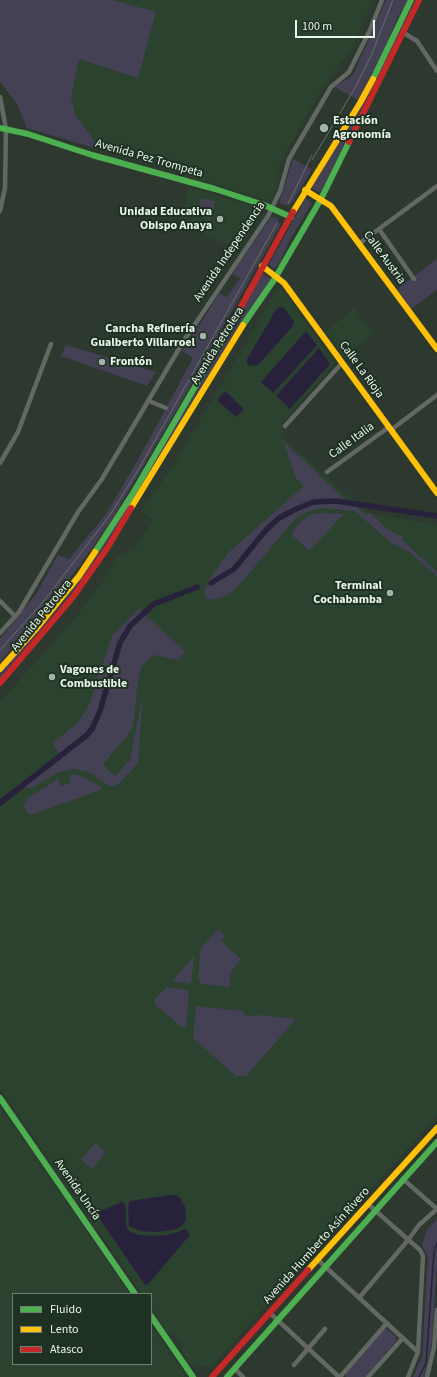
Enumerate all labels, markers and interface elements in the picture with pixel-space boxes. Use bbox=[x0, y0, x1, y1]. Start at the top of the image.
scale bar bbox=[297, 12, 377, 38]
text: 100 m bbox=[302, 18, 332, 35]
place label: Estación Agronomía bbox=[333, 114, 391, 142]
marker: Estación Agronomía bbox=[318, 122, 330, 134]
street label: Avenida Pez Trompeta bbox=[94, 137, 204, 181]
street label: Avenida Independencia bbox=[191, 199, 269, 305]
place label: Unidad Educativa Obispo Anaya bbox=[119, 205, 212, 233]
marker: Unidad Educativa Obispo Anaya bbox=[215, 214, 225, 224]
street label: Calle Austria bbox=[360, 229, 408, 287]
street label: Avenida Petrolera bbox=[188, 305, 248, 387]
place label: Cancha Refinería Gualberto Villarroel bbox=[91, 322, 195, 350]
marker: Cancha Refinería Gualberto Villarroel bbox=[198, 331, 208, 341]
street label: Calle La Rioja bbox=[335, 339, 387, 401]
place label: Frontón bbox=[110, 355, 152, 369]
marker: Frontón bbox=[97, 357, 107, 367]
street label: Calle Italia bbox=[327, 420, 377, 462]
street label: Avenida Petrolera bbox=[9, 577, 75, 655]
place label: Terminal Cochabamba bbox=[313, 579, 382, 607]
marker: Terminal Cochabamba bbox=[385, 588, 395, 598]
place label: Vagones de Combustible bbox=[60, 663, 127, 691]
marker: Vagones de Combustible bbox=[47, 672, 57, 682]
street label: Avenida Uncía bbox=[51, 1157, 103, 1223]
street label: Avenida Humberto Asín Rivero bbox=[261, 1185, 373, 1307]
legend bbox=[12, 1293, 152, 1365]
text: Fluido bbox=[50, 1301, 82, 1318]
text: Lento bbox=[50, 1321, 79, 1338]
text: Atasco bbox=[50, 1341, 83, 1358]

